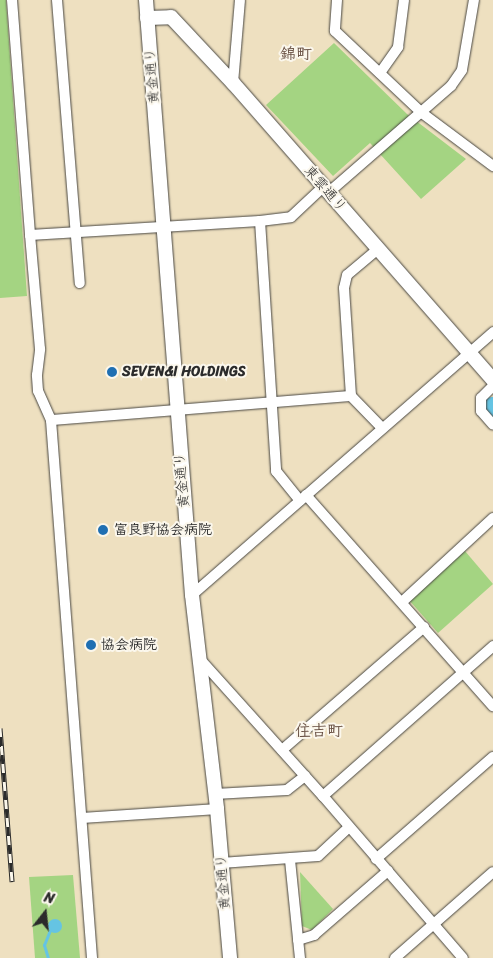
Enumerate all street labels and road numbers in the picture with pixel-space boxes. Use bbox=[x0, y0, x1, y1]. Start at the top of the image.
street label: 黄金通り bbox=[141, 47, 163, 105]
street label: 東雲通り bbox=[300, 162, 350, 216]
street label: 黄金通り bbox=[171, 451, 193, 509]
street label: 黄金通り bbox=[212, 853, 234, 911]

